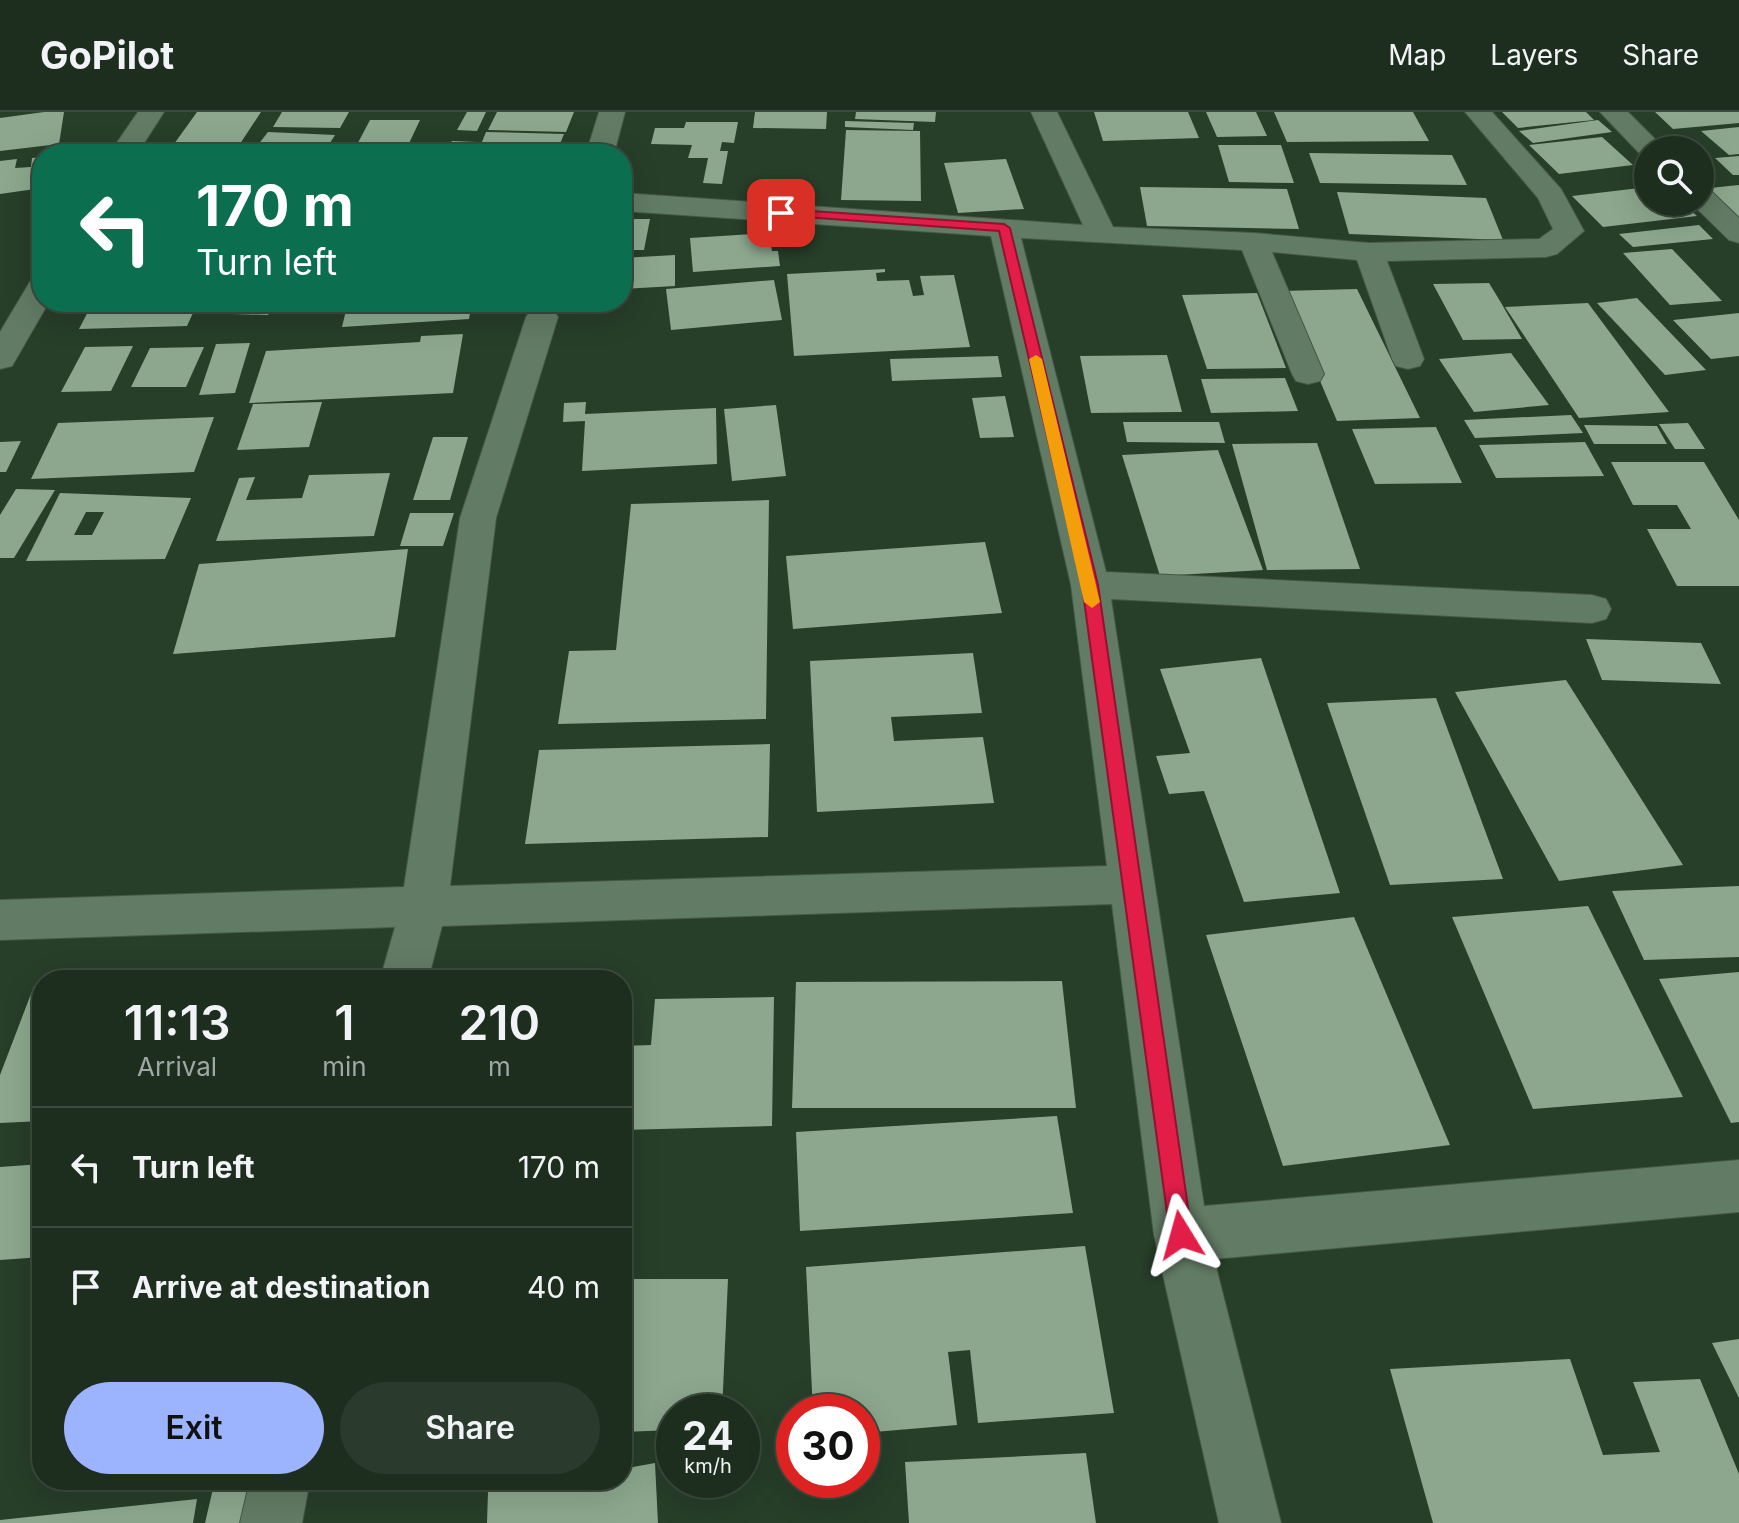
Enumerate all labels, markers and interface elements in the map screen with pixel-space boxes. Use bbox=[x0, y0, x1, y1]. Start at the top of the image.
text: GoPilot bbox=[40, 32, 174, 78]
text: Map bbox=[1388, 38, 1446, 72]
text: Layers bbox=[1490, 38, 1578, 72]
text: Share bbox=[1622, 38, 1699, 72]
map controls bbox=[1634, 136, 1714, 216]
button: search bbox=[1634, 136, 1714, 216]
text: 170 m bbox=[196, 172, 354, 240]
icon: left bbox=[64, 176, 168, 280]
pin bbox=[747, 179, 815, 247]
icon: arrive bbox=[759, 191, 803, 235]
text: Turn left bbox=[196, 240, 337, 284]
text: 11:13 bbox=[124, 993, 230, 1052]
text: 1 bbox=[334, 993, 355, 1052]
text: 210 bbox=[458, 993, 540, 1052]
text: Arrival bbox=[137, 1051, 217, 1082]
text: min bbox=[322, 1051, 367, 1082]
text: m bbox=[488, 1051, 511, 1082]
icon: left bbox=[64, 1145, 108, 1189]
text: Turn left bbox=[132, 1149, 254, 1185]
text: 170 m bbox=[518, 1149, 600, 1185]
position arrow bbox=[1139, 1193, 1223, 1277]
icon: arrive bbox=[64, 1265, 108, 1309]
text: Arrive at destination bbox=[132, 1269, 430, 1305]
text: 40 m bbox=[527, 1269, 600, 1305]
button: Exit bbox=[64, 1382, 324, 1474]
button: Share bbox=[340, 1382, 600, 1474]
speed limit sign: 30 bbox=[776, 1394, 880, 1498]
text: 24 bbox=[682, 1411, 734, 1460]
text: km/h bbox=[684, 1454, 732, 1478]

